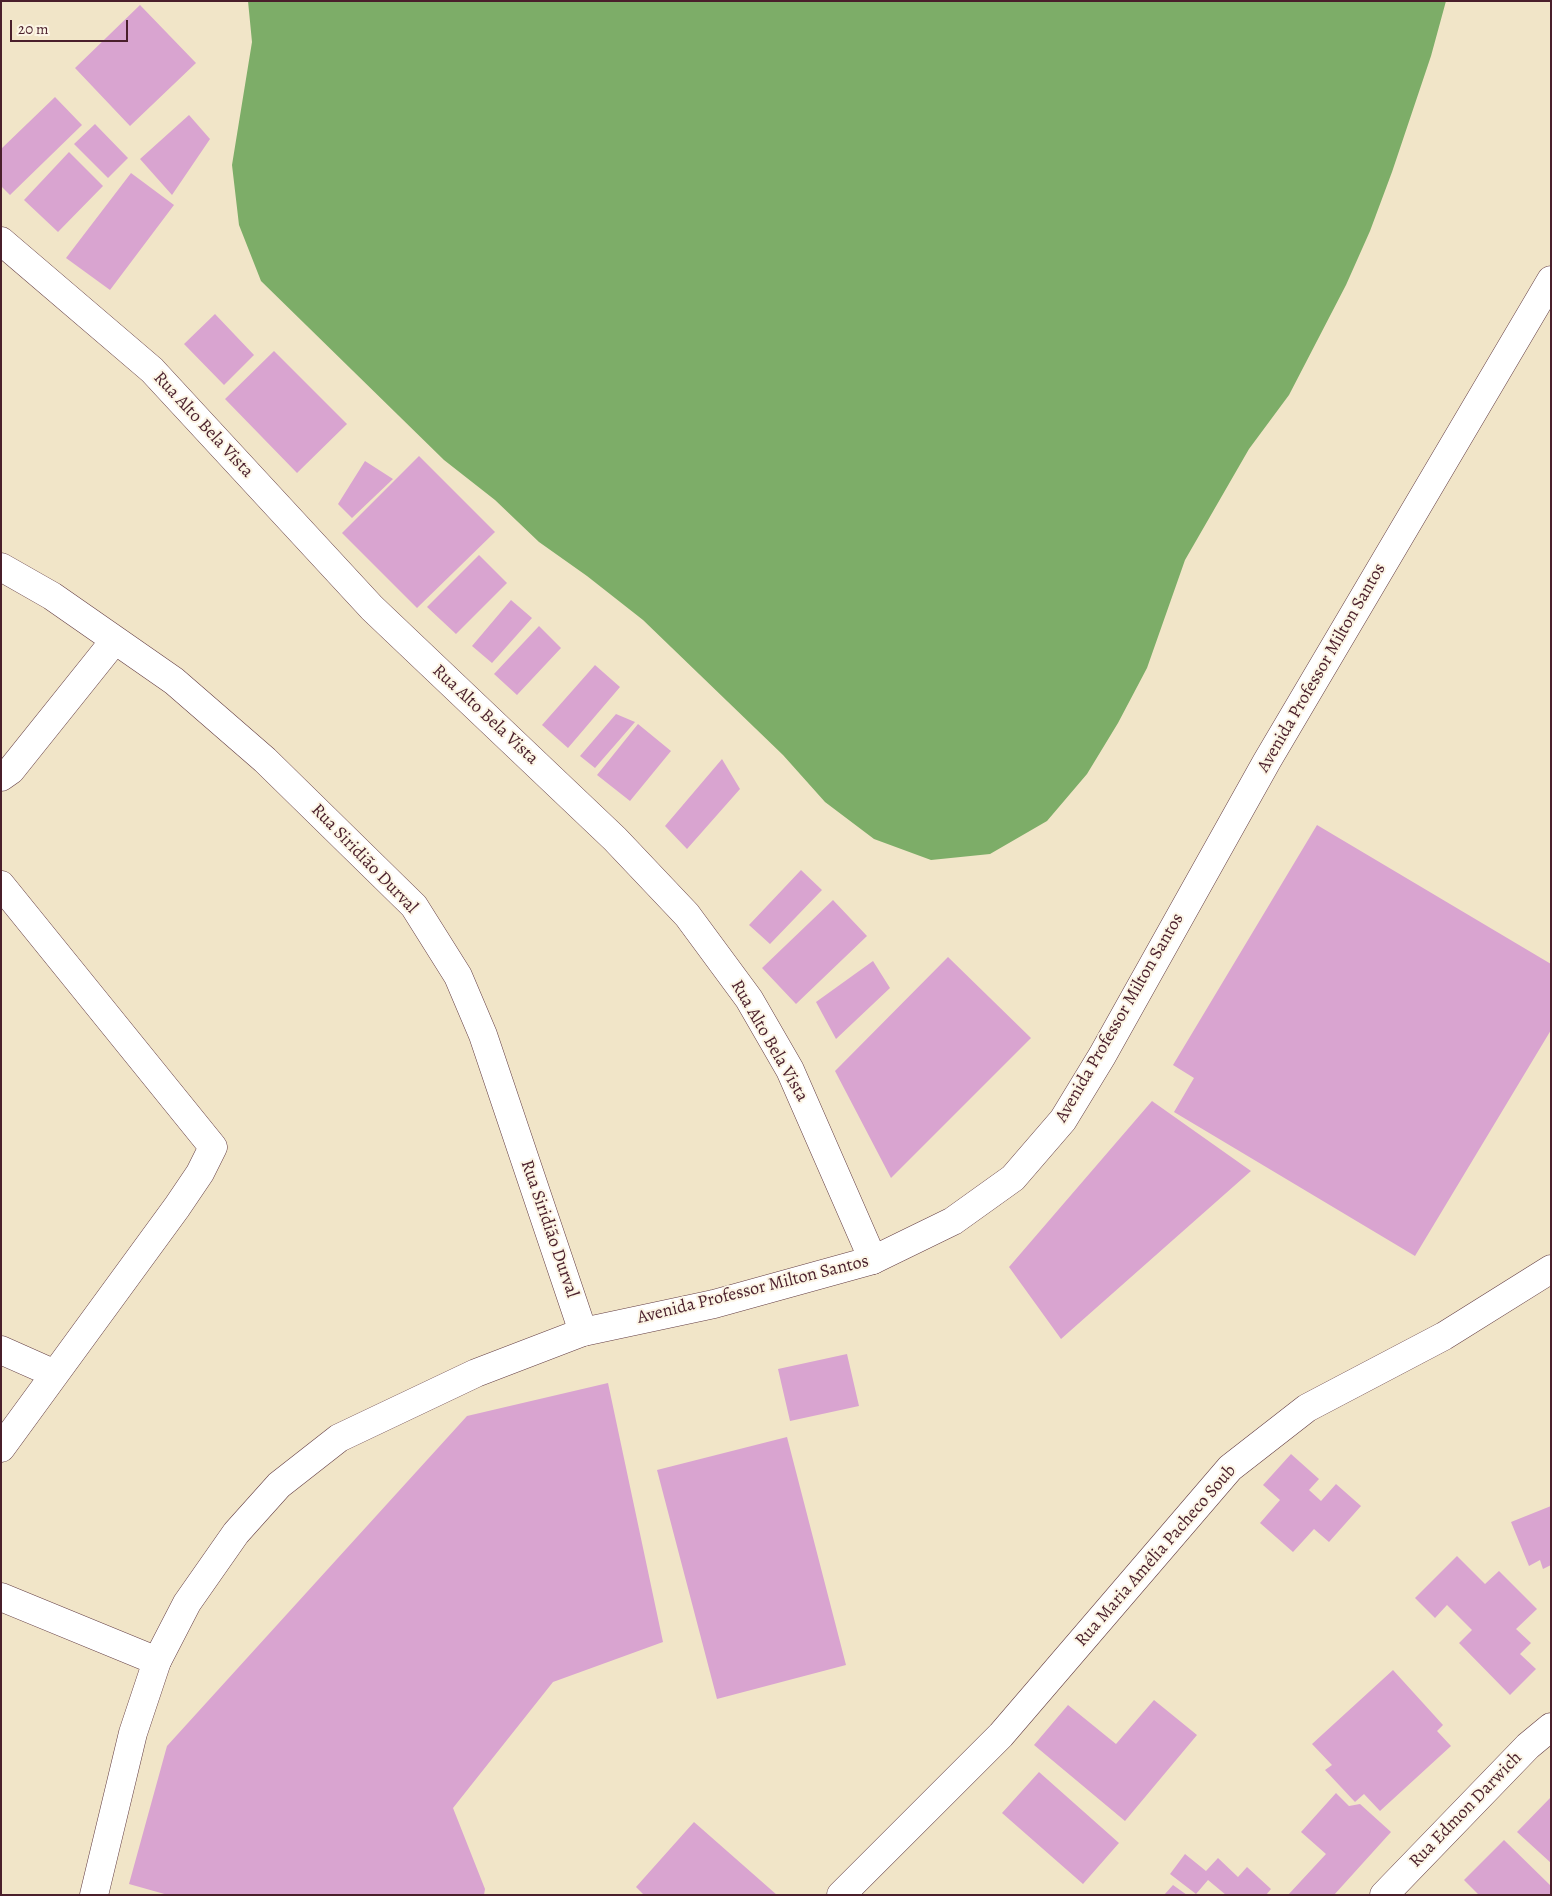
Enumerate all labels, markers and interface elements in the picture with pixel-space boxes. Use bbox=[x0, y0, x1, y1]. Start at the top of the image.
scale bar bbox=[12, 10, 130, 42]
text: 20 m bbox=[18, 19, 49, 39]
street label: Rua Alto Bela Vista bbox=[148, 368, 258, 482]
street label: Avenida Professor Milton Santos bbox=[1253, 560, 1391, 776]
street label: Rua Alto Bela Vista bbox=[428, 660, 542, 770]
street label: Rua Siridião Durval bbox=[306, 800, 422, 918]
street label: Avenida Professor Milton Santos bbox=[1051, 910, 1189, 1126]
street label: Rua Alto Bela Vista bbox=[725, 976, 813, 1106]
street label: Rua Siridião Durval bbox=[515, 1157, 583, 1301]
street label: Avenida Professor Milton Santos bbox=[635, 1251, 871, 1329]
street label: Rua Maria Amélia Pacheco Soub bbox=[1071, 1460, 1241, 1652]
street label: Rua Edmon Darwich bbox=[1405, 1748, 1527, 1872]

